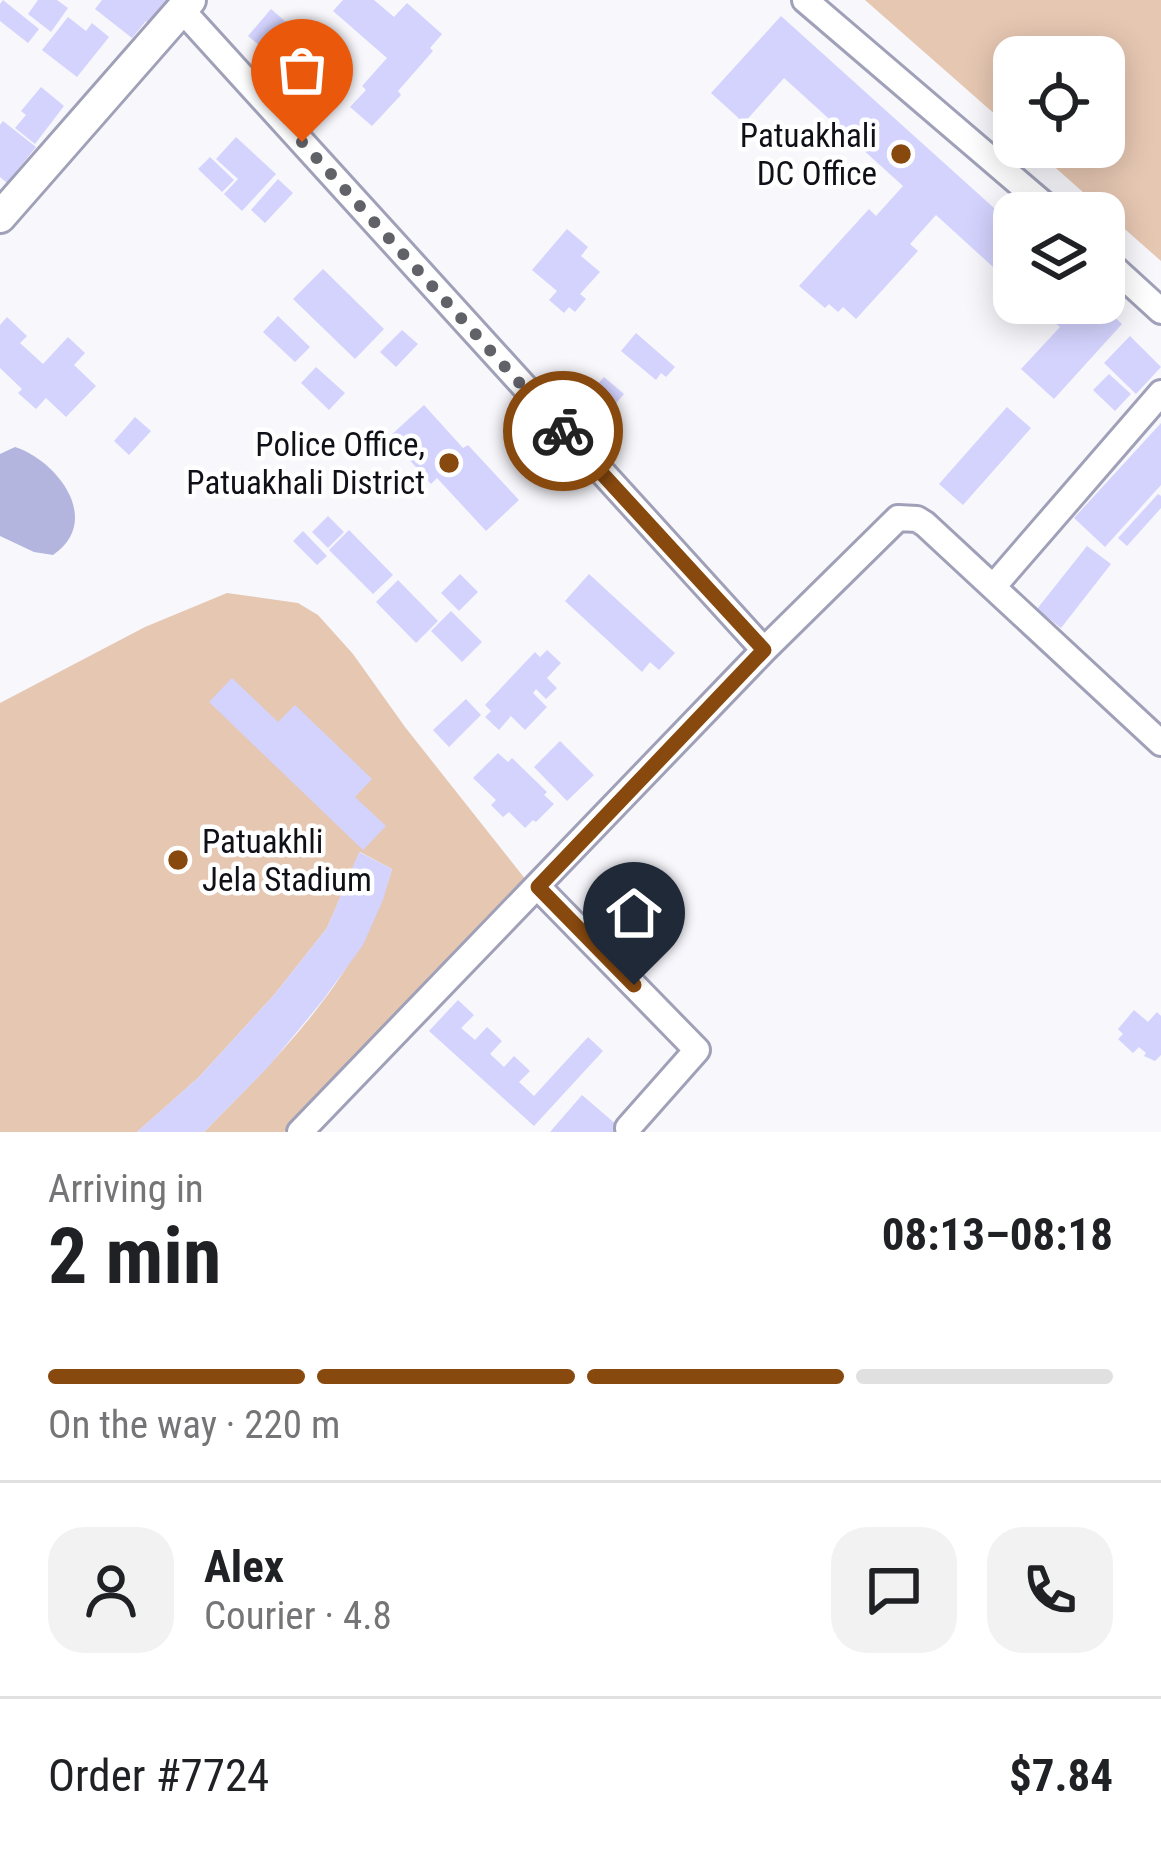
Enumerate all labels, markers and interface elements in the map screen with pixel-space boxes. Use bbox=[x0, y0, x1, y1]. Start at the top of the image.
pin bbox=[251, 19, 353, 142]
map controls bbox=[993, 36, 1125, 324]
button: locate bbox=[993, 36, 1125, 168]
icon: bag bbox=[269, 37, 335, 103]
place label: Patuakhali DC Office bbox=[740, 116, 877, 193]
marker: Patuakhali DC Office bbox=[888, 141, 914, 167]
button: layers bbox=[993, 192, 1125, 324]
courier bbox=[503, 371, 623, 491]
icon: bike bbox=[530, 398, 596, 464]
place label: Police Office, Patuakhali District bbox=[186, 425, 425, 502]
marker: Police Office, Patuakhali District bbox=[436, 450, 462, 476]
place label: Patuakhli Jela Stadium bbox=[202, 822, 372, 899]
marker: Patuakhli Jela Stadium bbox=[165, 847, 191, 873]
pin bbox=[583, 862, 685, 985]
icon: home bbox=[601, 880, 667, 946]
text: Arriving in bbox=[48, 1166, 204, 1212]
text: 08:13–08:18 bbox=[882, 1208, 1113, 1261]
text: 2 min bbox=[48, 1211, 221, 1302]
text: On the way · 220 m bbox=[48, 1402, 340, 1448]
button: person bbox=[48, 1527, 174, 1653]
button: chat bbox=[831, 1527, 957, 1653]
button: phone bbox=[987, 1527, 1113, 1653]
text: Alex bbox=[204, 1540, 284, 1593]
text: Courier · 4.8 bbox=[204, 1593, 392, 1639]
text: Order #7724 bbox=[48, 1749, 269, 1802]
text: $7.84 bbox=[1009, 1749, 1113, 1802]

